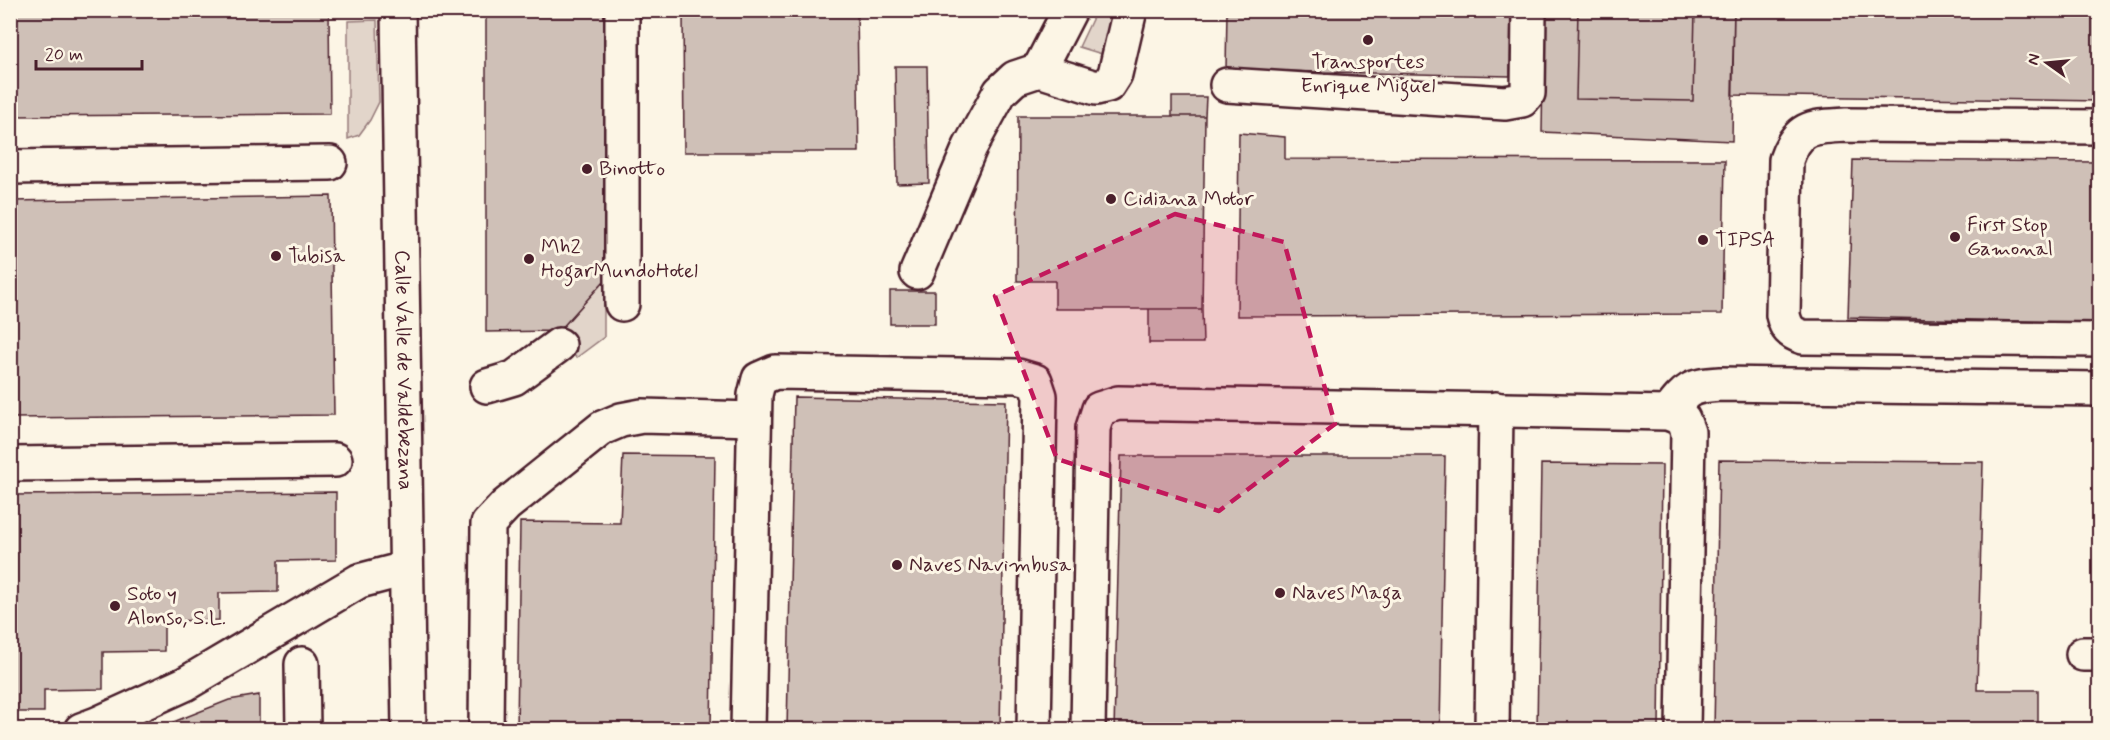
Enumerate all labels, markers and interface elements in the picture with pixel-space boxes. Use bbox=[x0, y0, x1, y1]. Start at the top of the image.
scale bar bbox=[36, 33, 142, 71]
marker: Transportes Enrique Miguel bbox=[1361, 33, 1375, 47]
north arrow bbox=[2017, 33, 2077, 93]
text: 20 m bbox=[45, 43, 83, 67]
place label: Transportes Enrique Miguel bbox=[1300, 48, 1436, 102]
text: N bbox=[2022, 52, 2045, 67]
place label: Binotto bbox=[599, 155, 665, 183]
marker: Binotto bbox=[580, 162, 594, 176]
place label: Cidiana Motor bbox=[1123, 185, 1254, 213]
marker: Cidiana Motor bbox=[1104, 192, 1118, 206]
place label: First Stop Gamonal bbox=[1967, 211, 2053, 263]
place label: TIPSA bbox=[1715, 226, 1775, 254]
marker: First Stop Gamonal bbox=[1948, 230, 1962, 244]
place label: Mh2 HogarMundoHotel bbox=[541, 233, 698, 287]
marker: TIPSA bbox=[1696, 233, 1710, 247]
place label: Tubisa bbox=[288, 242, 346, 270]
marker: Tubisa bbox=[269, 249, 283, 263]
street label: Calle Valle de Valdebezana bbox=[388, 250, 419, 490]
marker: Mh2 HogarMundoHotel bbox=[522, 252, 536, 266]
place label: Naves Navimbusa bbox=[909, 551, 1072, 579]
marker: Naves Navimbusa bbox=[890, 558, 904, 572]
place label: Naves Maga bbox=[1292, 579, 1402, 609]
place label: Soto y Alonso, S.L. bbox=[127, 580, 226, 632]
marker: Naves Maga bbox=[1273, 586, 1287, 600]
marker: Soto y Alonso, S.L. bbox=[108, 599, 122, 613]

